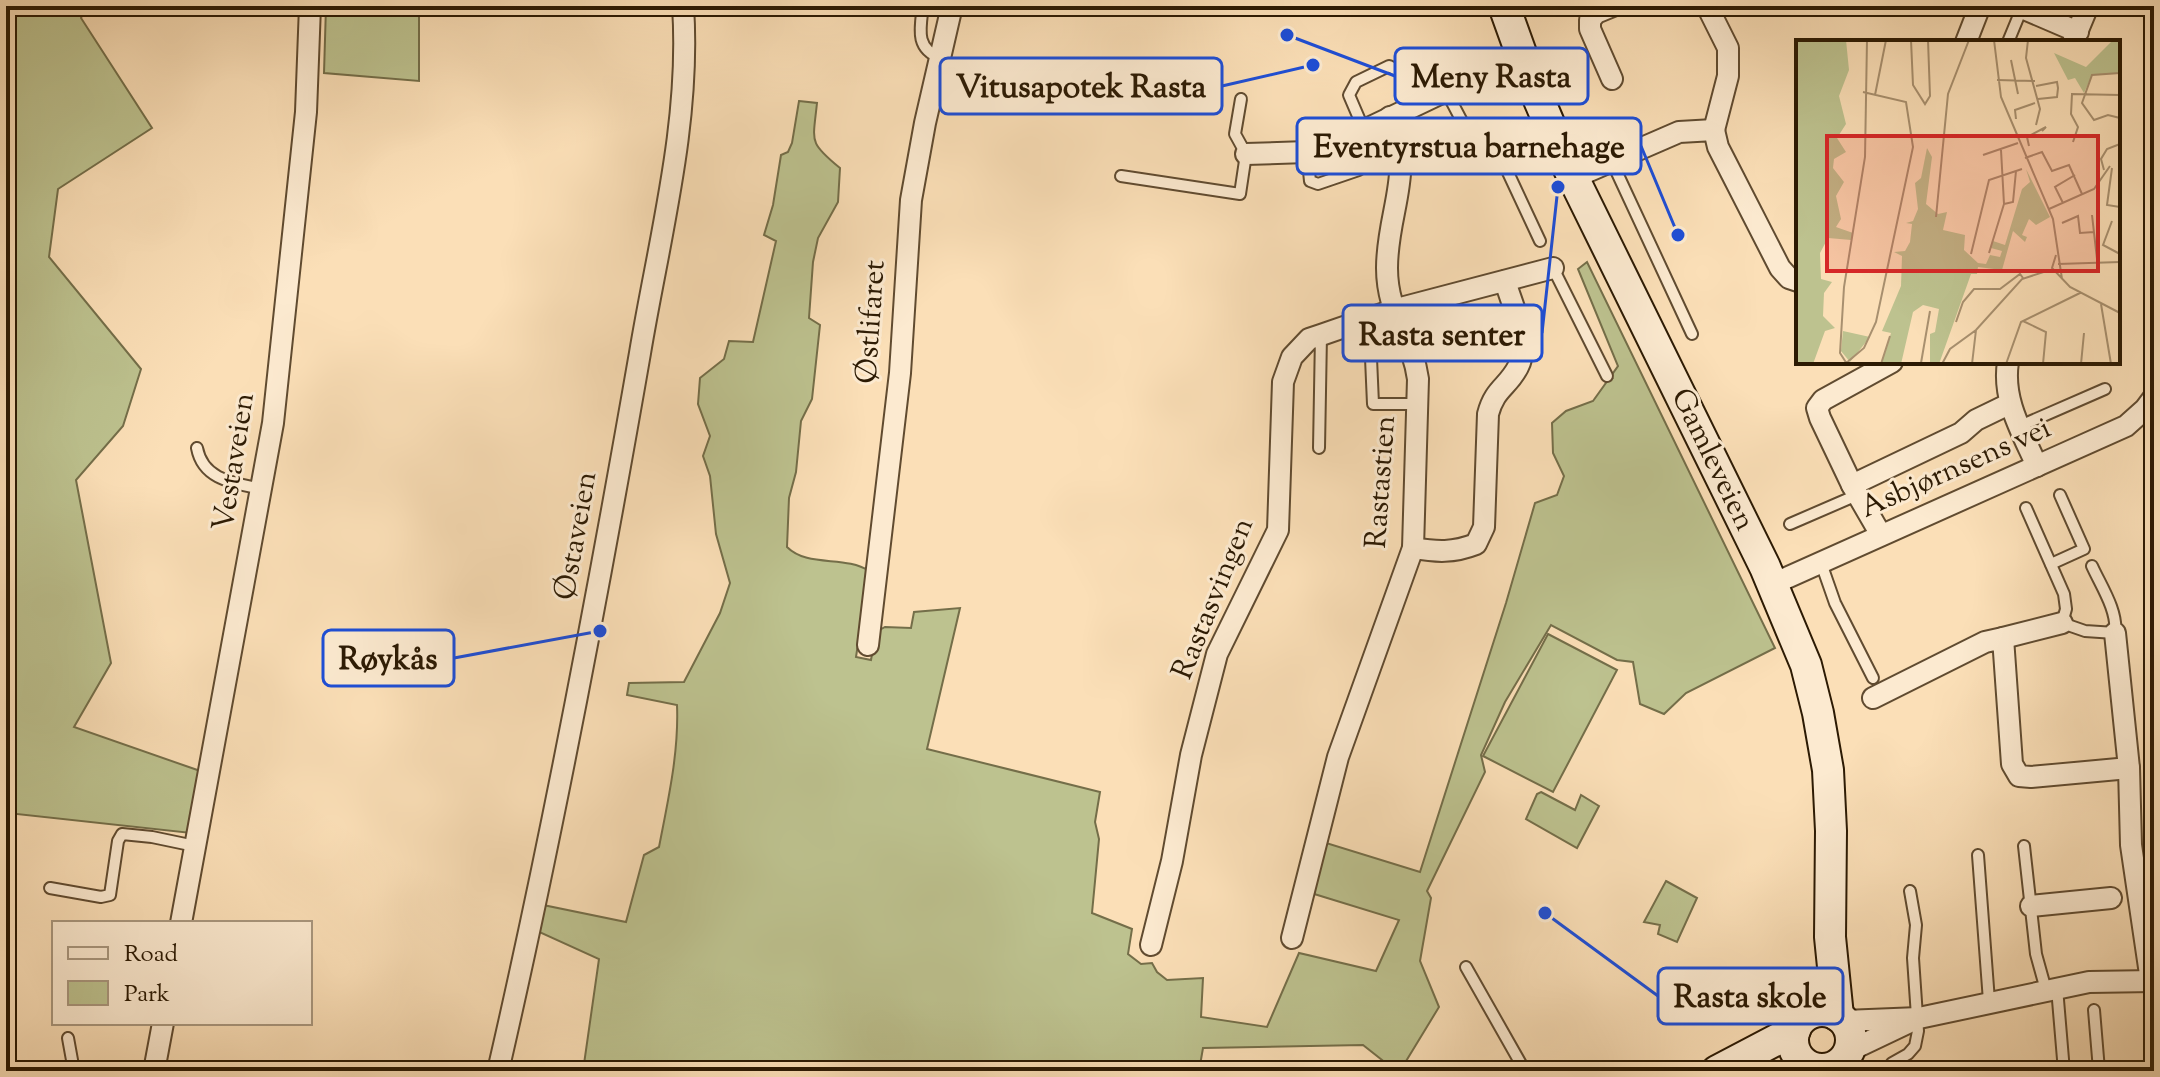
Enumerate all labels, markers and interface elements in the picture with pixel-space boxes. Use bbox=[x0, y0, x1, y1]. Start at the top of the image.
inset map bbox=[1796, 40, 2120, 364]
callout: Meny Rasta bbox=[1395, 48, 1588, 104]
text: Meny Rasta bbox=[1411, 56, 1572, 102]
callout: Vitusapotek Rasta bbox=[940, 58, 1222, 114]
text: Vitusapotek Rasta bbox=[956, 66, 1206, 112]
callout: Eventyrstua barnehage bbox=[1297, 118, 1641, 174]
text: Eventyrstua barnehage bbox=[1313, 126, 1625, 172]
street label: Østlifaret bbox=[846, 259, 898, 385]
callout: Rasta senter bbox=[1343, 305, 1542, 361]
text: Rasta senter bbox=[1359, 314, 1526, 360]
street label: Gamleveien bbox=[1659, 382, 1765, 539]
street label: Vestaveien bbox=[203, 389, 267, 534]
street label: Asbjørnsens vei bbox=[1854, 408, 2058, 530]
street label: Rastastien bbox=[1356, 414, 1408, 550]
street label: Østaveien bbox=[545, 468, 610, 604]
street label: Rastasvingen bbox=[1162, 511, 1266, 686]
callout: Røykås bbox=[323, 630, 454, 686]
text: Røykås bbox=[338, 638, 438, 684]
legend bbox=[52, 921, 312, 1025]
text: Road bbox=[124, 938, 178, 972]
callout: Rasta skole bbox=[1658, 968, 1843, 1024]
text: Rasta skole bbox=[1673, 976, 1827, 1022]
text: Park bbox=[124, 978, 170, 1012]

